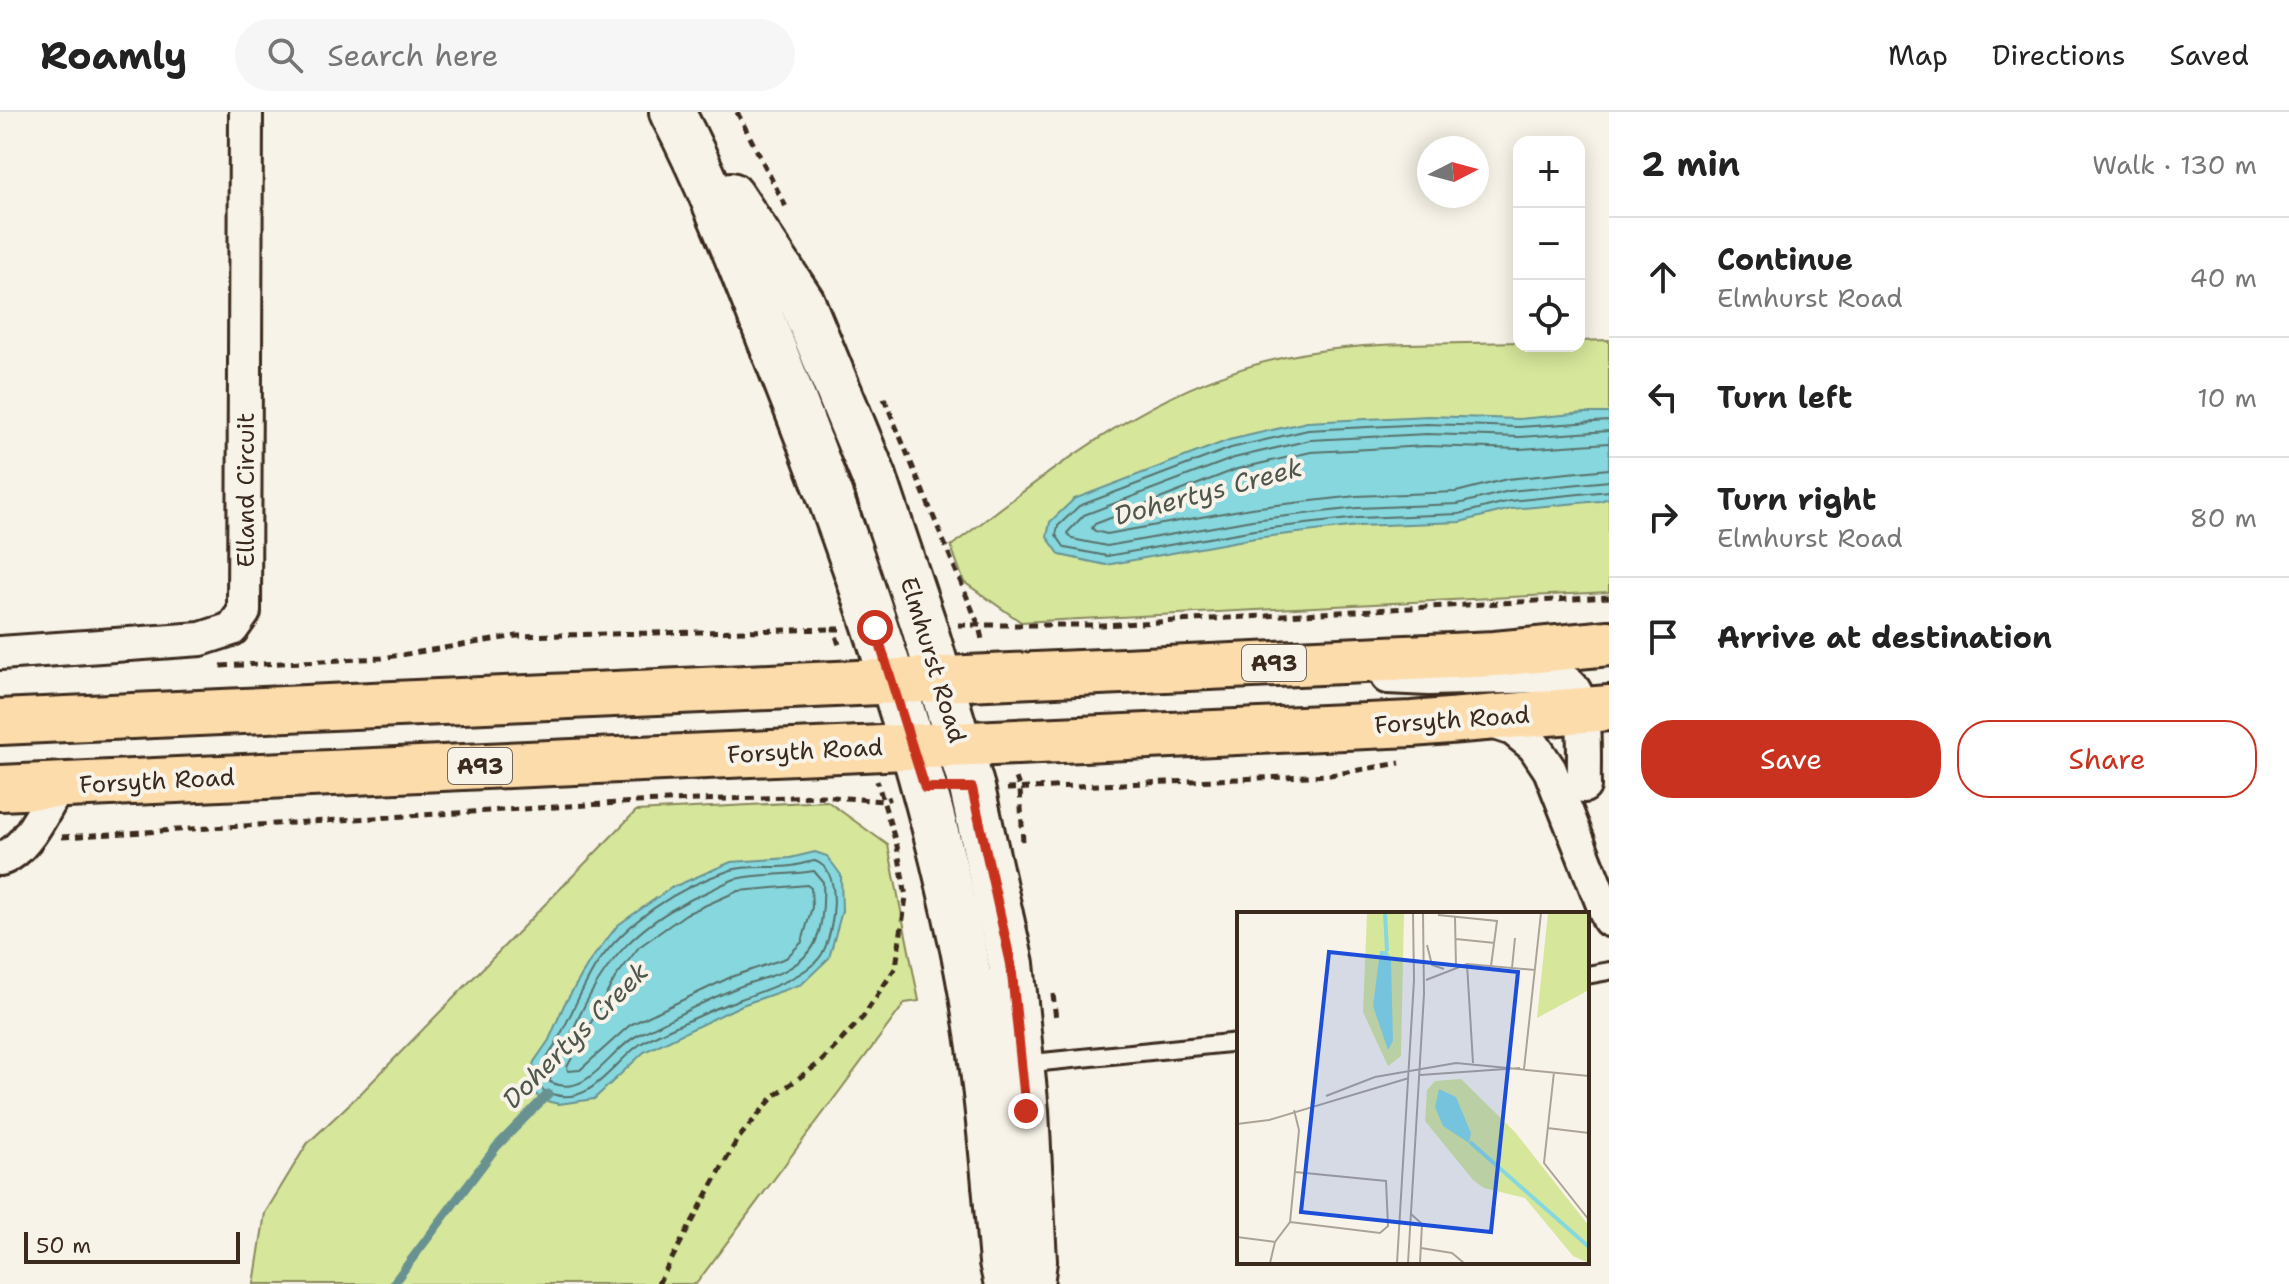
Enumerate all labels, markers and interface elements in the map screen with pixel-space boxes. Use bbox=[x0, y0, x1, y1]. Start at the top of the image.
search box bbox=[235, 19, 795, 91]
text: Roamly bbox=[40, 30, 187, 81]
icon: search bbox=[263, 33, 307, 77]
text: Search here bbox=[327, 35, 499, 76]
text: Map bbox=[1888, 36, 1948, 74]
text: Directions bbox=[1992, 36, 2126, 74]
text: Saved bbox=[2170, 36, 2249, 74]
north arrow bbox=[1417, 136, 1489, 208]
map controls bbox=[1513, 136, 1585, 352]
button: + bbox=[1513, 136, 1585, 208]
text: 2 min bbox=[1641, 141, 1740, 187]
text: Walk · 130 m bbox=[2092, 147, 2257, 182]
button: − bbox=[1513, 208, 1585, 280]
text: Continue bbox=[1717, 239, 1853, 280]
icon: ahead bbox=[1641, 255, 1685, 299]
text: 40 m bbox=[2190, 260, 2257, 295]
button: locate bbox=[1513, 280, 1585, 352]
text: Elmhurst Road bbox=[1717, 280, 1903, 315]
icon: left bbox=[1641, 375, 1685, 419]
text: Turn left bbox=[1717, 377, 1852, 418]
text: 10 m bbox=[2197, 380, 2257, 415]
street label: Elland Circuit bbox=[230, 413, 262, 567]
water label: Dohertys Creek bbox=[1110, 449, 1306, 533]
text: Turn right bbox=[1717, 479, 1876, 520]
icon: right bbox=[1641, 495, 1685, 539]
text: 80 m bbox=[2190, 500, 2257, 535]
text: Elmhurst Road bbox=[1717, 520, 1903, 555]
street label: Elmhurst Road bbox=[893, 573, 973, 747]
route start bbox=[857, 610, 893, 646]
icon: arrive bbox=[1641, 615, 1685, 659]
text: Arrive at destination bbox=[1717, 617, 2052, 658]
road number: A93 bbox=[1242, 645, 1306, 681]
street label: Forsyth Road bbox=[1373, 699, 1531, 741]
button: Save bbox=[1641, 720, 1941, 798]
button: Share bbox=[1957, 720, 2257, 798]
street label: Forsyth Road bbox=[726, 731, 884, 771]
road number: A93 bbox=[448, 748, 512, 784]
street label: Forsyth Road bbox=[78, 761, 236, 801]
inset map bbox=[1237, 912, 1589, 1264]
water label: Dohertys Creek bbox=[494, 954, 656, 1116]
route end bbox=[1008, 1093, 1044, 1129]
scale bar bbox=[24, 1228, 240, 1264]
text: 50 m bbox=[36, 1231, 91, 1260]

